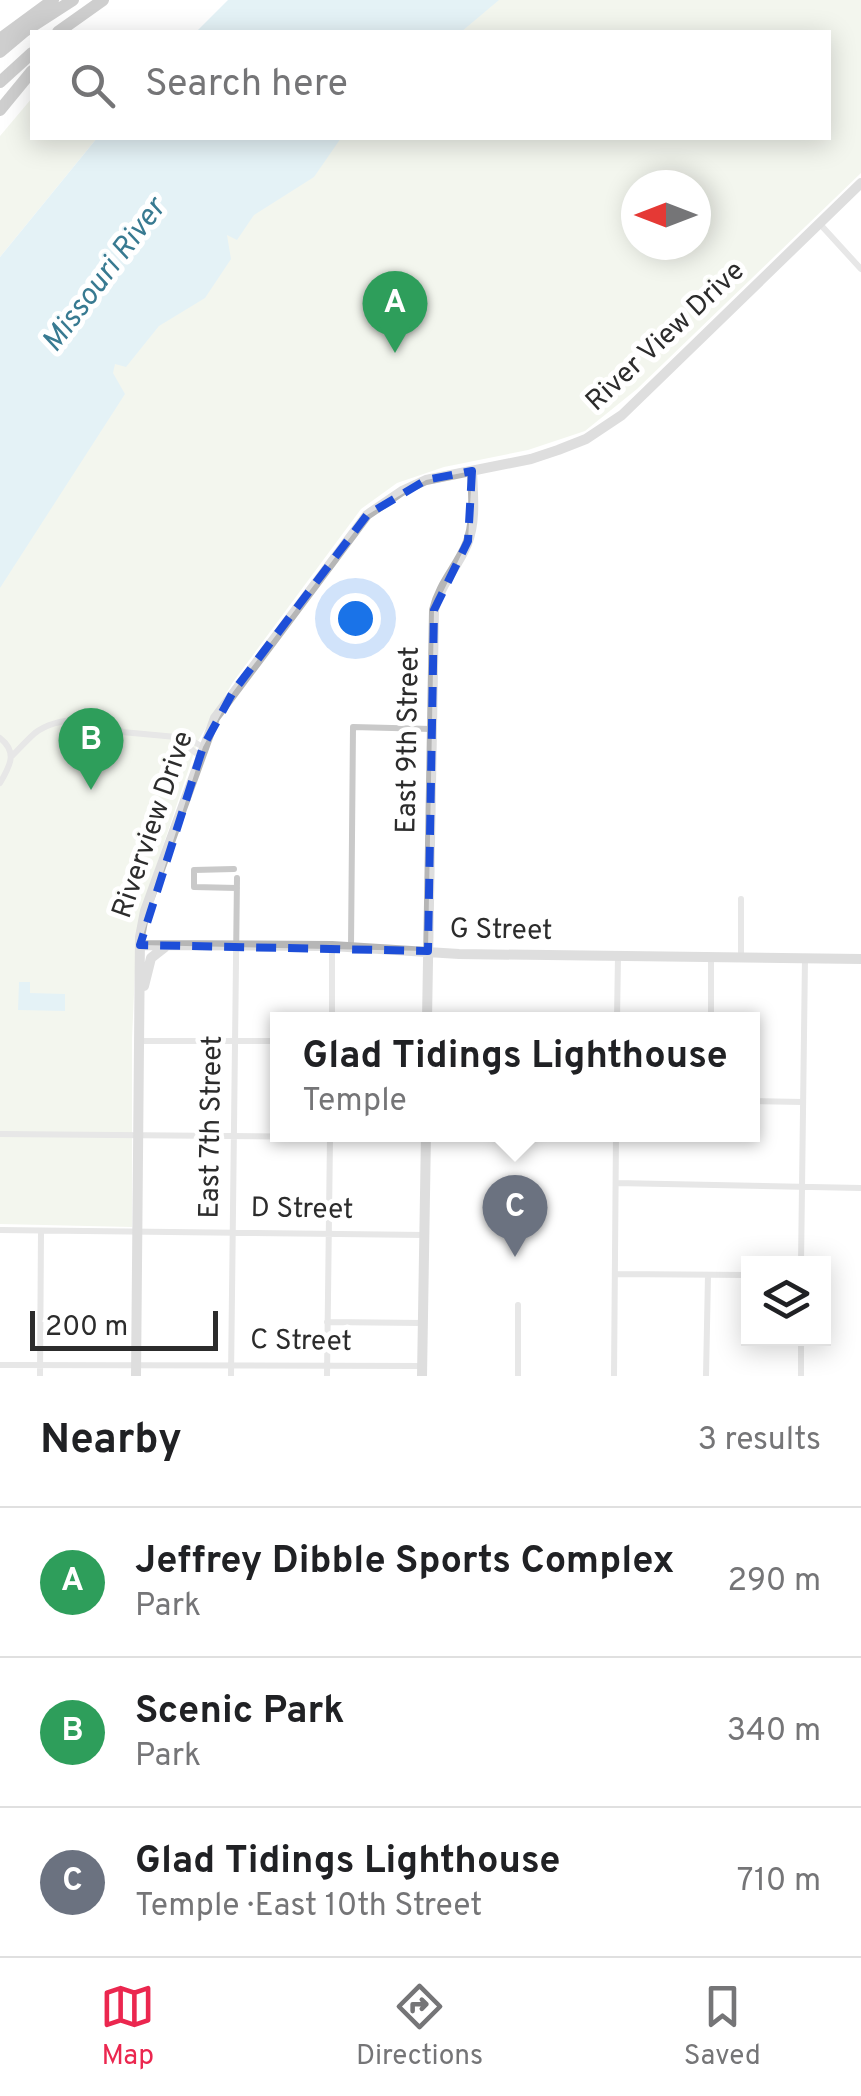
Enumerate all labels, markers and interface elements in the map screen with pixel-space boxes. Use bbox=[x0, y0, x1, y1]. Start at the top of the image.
search box bbox=[30, 30, 831, 140]
icon: search bbox=[65, 58, 120, 113]
text: Search here bbox=[145, 61, 348, 110]
north arrow bbox=[621, 170, 711, 260]
water label: Missouri River bbox=[35, 190, 176, 360]
street label: River View Drive bbox=[579, 254, 753, 420]
pin: A bbox=[362, 270, 428, 353]
your location bbox=[330, 593, 381, 644]
street label: East 9th Street bbox=[389, 646, 429, 834]
pin: B bbox=[58, 708, 124, 790]
street label: Riverview Drive bbox=[105, 727, 203, 923]
street label: G Street bbox=[449, 912, 553, 950]
popup bbox=[270, 1012, 760, 1142]
text: Glad Tidings Lighthouse bbox=[302, 1033, 728, 1082]
street label: East 7th Street bbox=[192, 1035, 232, 1219]
text: Temple bbox=[302, 1082, 407, 1122]
pin: C bbox=[482, 1174, 548, 1257]
street label: D Street bbox=[250, 1191, 354, 1229]
map controls bbox=[741, 1256, 831, 1346]
button: layers bbox=[741, 1256, 831, 1346]
scale bar bbox=[30, 1306, 218, 1350]
text: 200 m bbox=[45, 1310, 128, 1346]
street label: C Street bbox=[250, 1323, 352, 1361]
text: Nearby bbox=[40, 1415, 182, 1468]
text: 3 results bbox=[698, 1421, 821, 1461]
text: Jeffrey Dibble Sports Complex bbox=[135, 1538, 675, 1587]
text: A bbox=[61, 1562, 84, 1602]
text: 290 m bbox=[727, 1562, 821, 1602]
text: Park bbox=[135, 1587, 201, 1627]
text: Scenic Park bbox=[135, 1688, 344, 1737]
text: B bbox=[61, 1712, 84, 1752]
text: 340 m bbox=[727, 1712, 821, 1752]
text: Park bbox=[135, 1737, 201, 1777]
text: Glad Tidings Lighthouse bbox=[135, 1838, 560, 1887]
text: C bbox=[62, 1862, 83, 1902]
text: 710 m bbox=[737, 1862, 821, 1902]
text: Temple · East 10th Street bbox=[135, 1887, 482, 1927]
tab: Map bbox=[100, 1979, 155, 2075]
tab: Directions bbox=[356, 1979, 483, 2075]
tab: Saved bbox=[684, 1979, 761, 2075]

